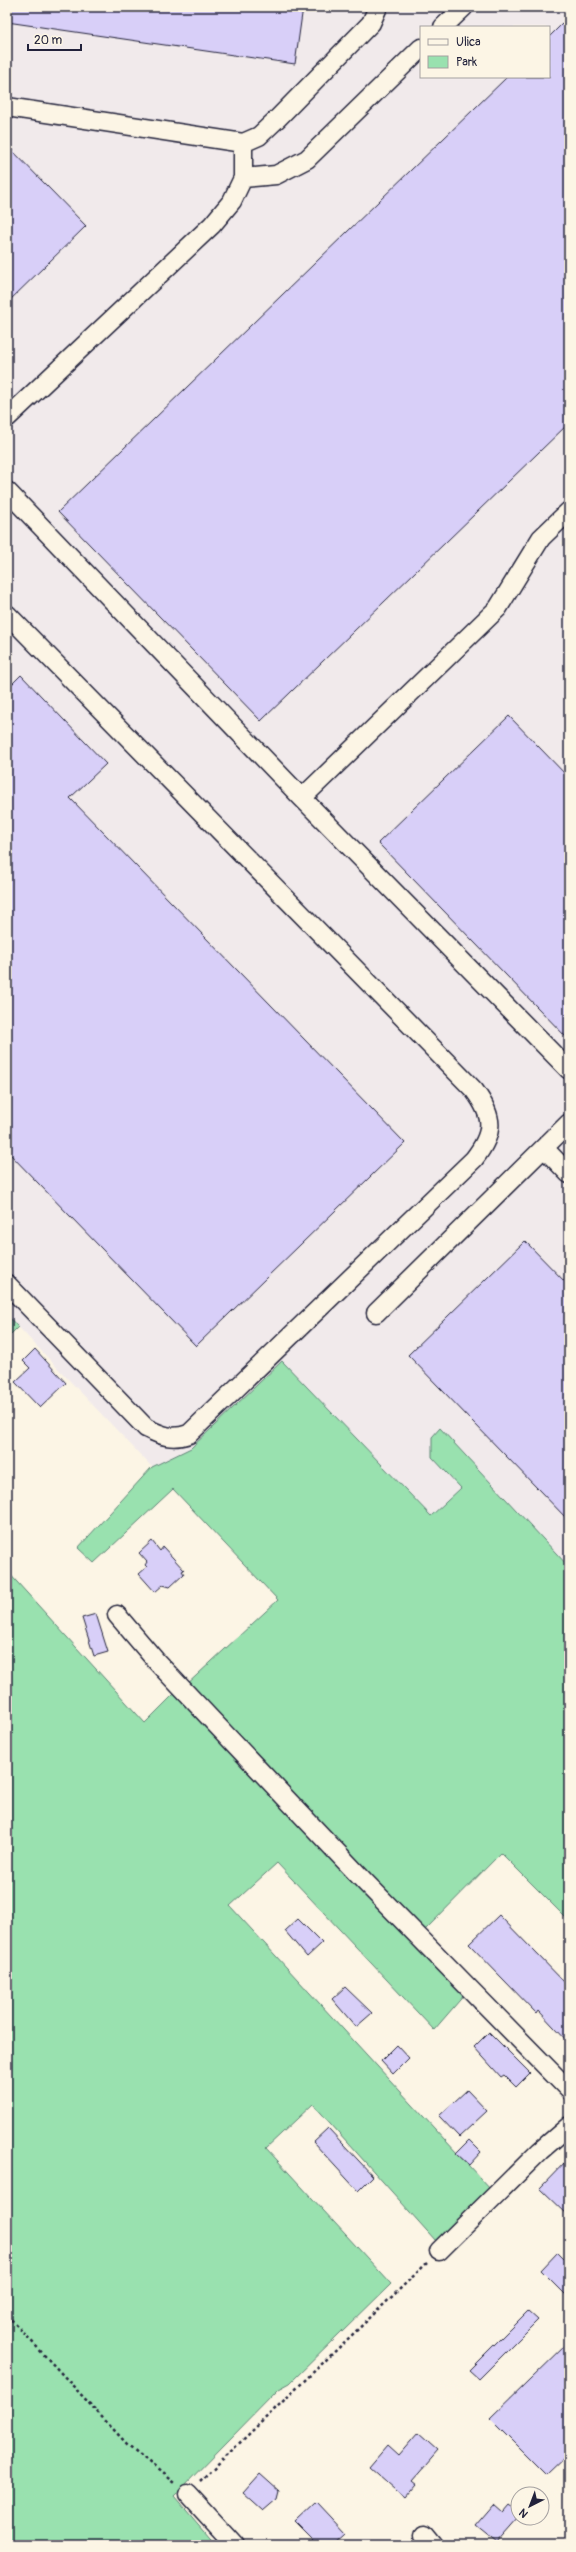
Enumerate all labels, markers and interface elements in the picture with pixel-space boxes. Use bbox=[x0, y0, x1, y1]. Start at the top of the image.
scale bar bbox=[28, 26, 81, 52]
legend bbox=[420, 26, 550, 78]
text: 20 m bbox=[34, 33, 63, 48]
text: Ulica bbox=[456, 35, 481, 50]
text: Park bbox=[456, 55, 477, 70]
north arrow bbox=[510, 2486, 550, 2526]
text: N bbox=[516, 2505, 531, 2520]

